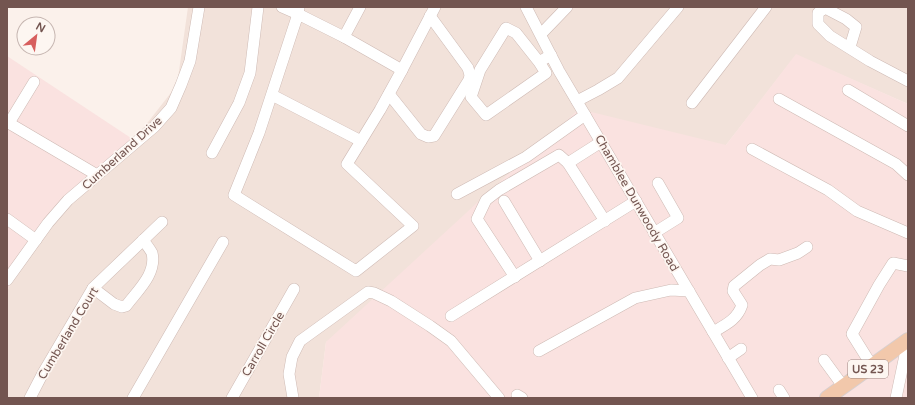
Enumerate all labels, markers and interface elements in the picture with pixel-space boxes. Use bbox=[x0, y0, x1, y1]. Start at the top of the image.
north arrow bbox=[16, 16, 56, 56]
text: N bbox=[34, 20, 48, 36]
street label: Cumberland Drive bbox=[79, 113, 165, 193]
street label: Chamblee Dunwoody Road bbox=[592, 132, 682, 274]
street label: Cumberland Court bbox=[35, 284, 101, 382]
street label: Carroll Circle bbox=[239, 309, 287, 379]
road number: US 23 bbox=[848, 360, 888, 378]

